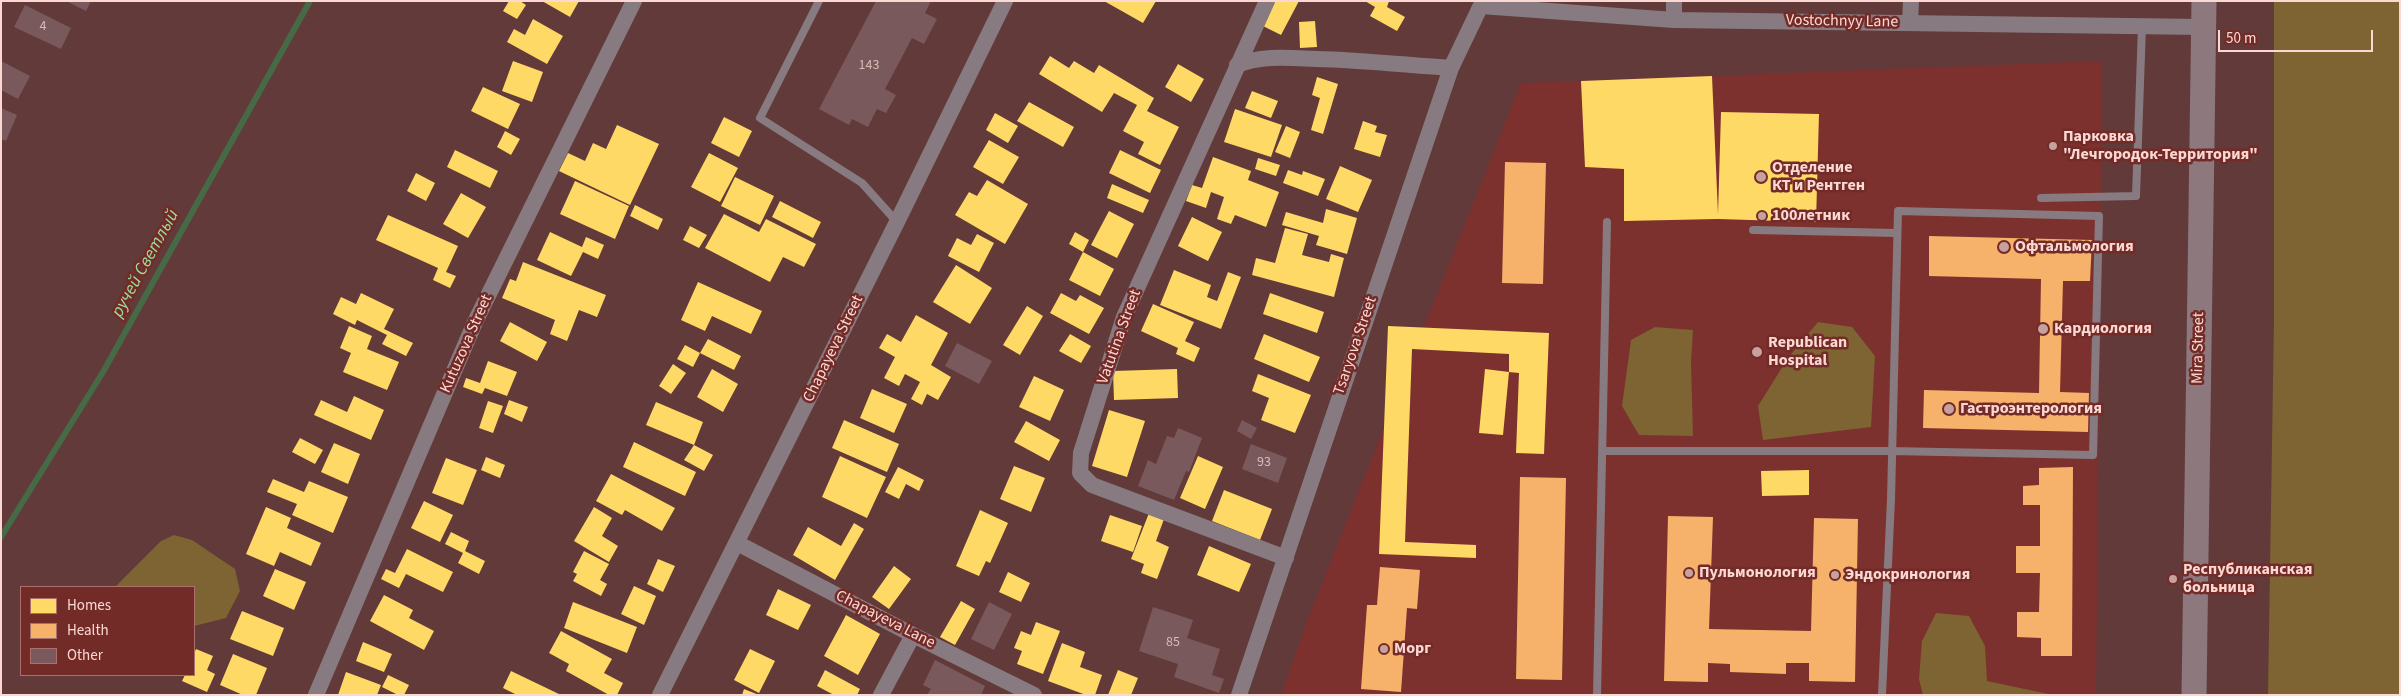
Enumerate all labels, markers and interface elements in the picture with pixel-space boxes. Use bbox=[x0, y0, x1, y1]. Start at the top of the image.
street label: Vostochnyy Lane bbox=[1786, 11, 1898, 33]
house number: 4 bbox=[40, 19, 46, 35]
scale bar bbox=[2221, 20, 2376, 52]
text: 50 m bbox=[2226, 28, 2256, 49]
house number: 143 bbox=[859, 58, 879, 74]
place label: Парковка "Лечгородок-Территория" bbox=[2063, 127, 2258, 165]
marker: Парковка "Лечгородок-Территория" bbox=[2047, 140, 2059, 152]
place label: Отделение КТ и Рентген bbox=[1772, 158, 1865, 196]
marker: Отделение КТ и Рентген bbox=[1754, 170, 1768, 184]
water label: ручей Светлый bbox=[108, 206, 184, 322]
place label: 100летник bbox=[1772, 206, 1850, 226]
marker: 100летник bbox=[1756, 210, 1768, 222]
place label: Офтальмология bbox=[2015, 237, 2134, 257]
marker: Офтальмология bbox=[1997, 240, 2011, 254]
street label: Vatutina Street bbox=[1094, 287, 1146, 387]
street label: Kutuzova Street bbox=[437, 292, 497, 396]
street label: Chapayeva Street bbox=[800, 292, 868, 406]
street label: Tsaryova Street bbox=[1330, 294, 1382, 398]
street label: Mira Street bbox=[2189, 312, 2209, 384]
place label: Кардиология bbox=[2054, 319, 2152, 339]
marker: Кардиология bbox=[2036, 322, 2050, 336]
place label: Republican Hospital bbox=[1768, 333, 1847, 371]
marker: Republican Hospital bbox=[1750, 345, 1764, 359]
place label: Гастроэнтерология bbox=[1960, 399, 2102, 419]
marker: Гастроэнтерология bbox=[1942, 402, 1956, 416]
house number: 93 bbox=[1257, 455, 1271, 471]
place label: Республиканская больница bbox=[2183, 560, 2312, 598]
place label: Пульмонология bbox=[1699, 563, 1816, 583]
place label: Эндокринология bbox=[1845, 565, 1970, 585]
marker: Пульмонология bbox=[1683, 567, 1695, 579]
marker: Эндокринология bbox=[1829, 569, 1841, 581]
marker: Республиканская больница bbox=[2167, 573, 2179, 585]
legend bbox=[20, 586, 195, 676]
street label: Chapayeva Lane bbox=[832, 587, 938, 653]
text: Homes bbox=[67, 595, 111, 616]
text: Health bbox=[67, 620, 109, 641]
house number: 85 bbox=[1166, 635, 1180, 651]
place label: Морг bbox=[1394, 639, 1431, 659]
marker: Морг bbox=[1378, 643, 1390, 655]
text: Other bbox=[67, 645, 103, 666]

